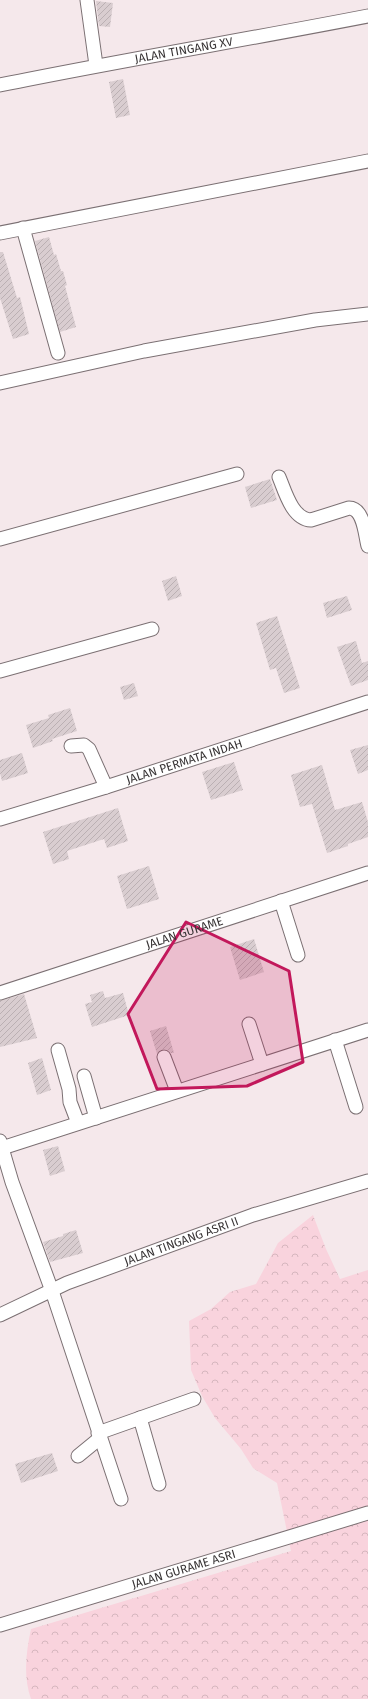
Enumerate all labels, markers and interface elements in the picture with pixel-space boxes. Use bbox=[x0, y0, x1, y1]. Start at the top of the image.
street label: JALAN TINGANG XV bbox=[134, 34, 234, 66]
street label: JALAN PERMATA INDAH bbox=[124, 736, 244, 787]
street label: JALAN GURAME bbox=[144, 914, 225, 952]
street label: JALAN TINGANG ASRI II bbox=[122, 1214, 240, 1269]
street label: JALAN GURAME ASRI bbox=[130, 1547, 237, 1591]

